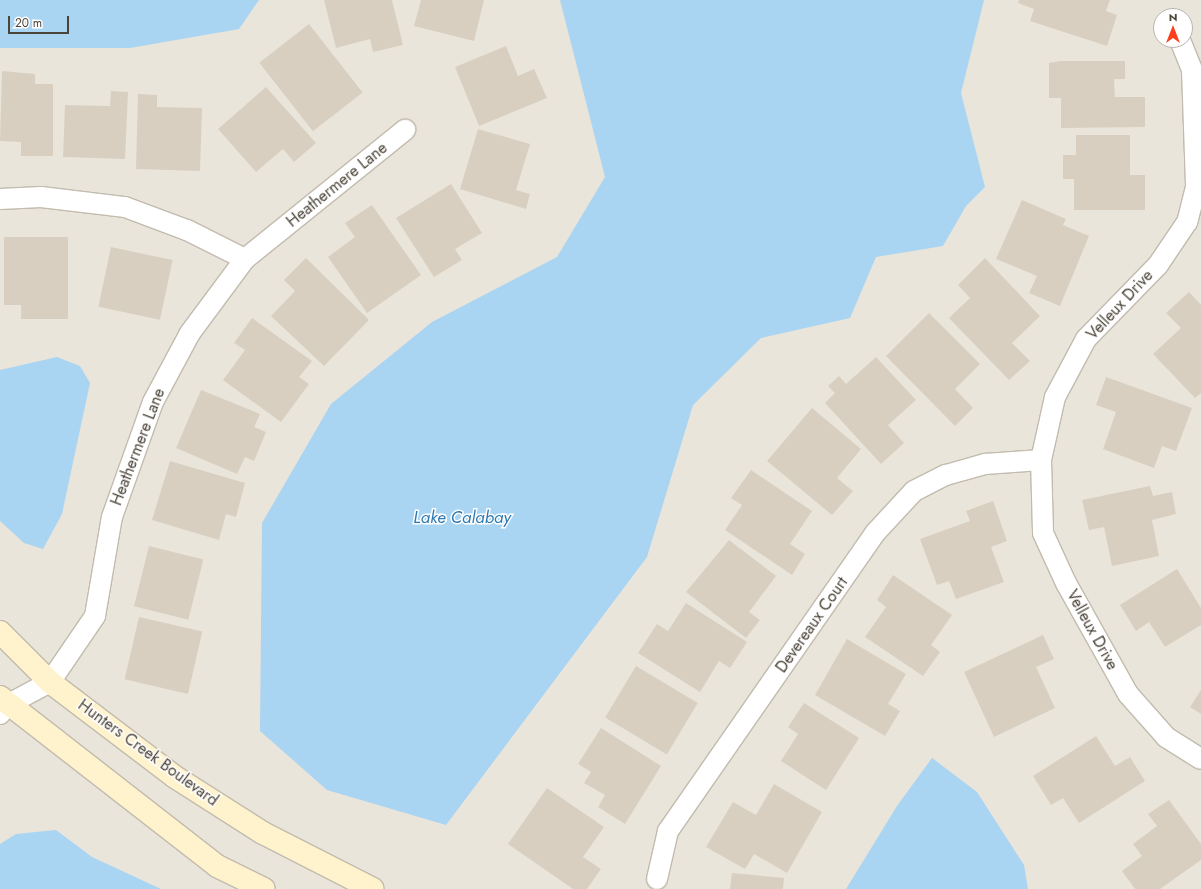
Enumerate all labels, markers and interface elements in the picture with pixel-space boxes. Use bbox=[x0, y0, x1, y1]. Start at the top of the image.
scale bar bbox=[10, 8, 71, 34]
north arrow bbox=[1153, 8, 1193, 48]
text: N bbox=[1169, 9, 1177, 25]
text: 20 m bbox=[15, 14, 42, 32]
street label: Heathermere Lane bbox=[283, 139, 391, 231]
street label: Velleux Drive bbox=[1083, 266, 1157, 344]
street label: Heathermere Lane bbox=[107, 386, 169, 508]
water label: Lake Calabay bbox=[413, 508, 511, 528]
street label: Devereaux Court bbox=[772, 573, 852, 677]
street label: Velleux Drive bbox=[1062, 587, 1122, 673]
street label: Hunters Creek Boulevard bbox=[74, 696, 222, 810]

